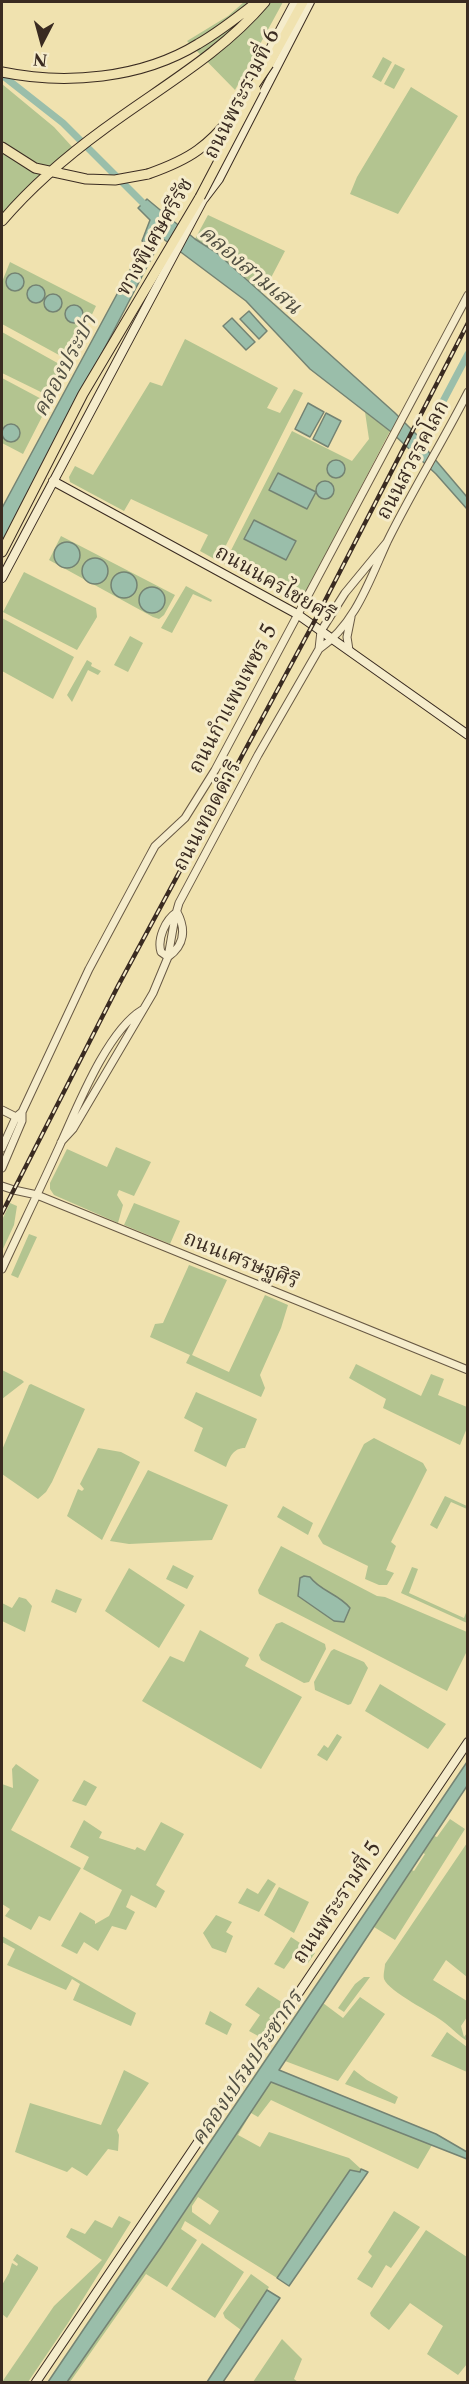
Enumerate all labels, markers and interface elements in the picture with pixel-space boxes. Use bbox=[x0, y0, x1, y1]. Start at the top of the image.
north arrow bbox=[12, 12, 72, 72]
street label: ถนนพระรามที่ 6 bbox=[198, 25, 286, 163]
text: N bbox=[32, 49, 48, 71]
street label: ทางพิเศษศรีรัช bbox=[111, 174, 199, 300]
water label: คลองสามเสน bbox=[194, 220, 306, 320]
water label: คลองประปา bbox=[27, 311, 103, 421]
street label: ถนนสวรรคโลก bbox=[371, 396, 455, 524]
street label: ถนนนครไชยศรี bbox=[211, 540, 339, 628]
street label: ถนนกำแพงเพชร 5 bbox=[183, 620, 283, 778]
street label: ถนนเทอดดำริ bbox=[167, 757, 247, 875]
street label: ถนนเศรษฐศิริ bbox=[179, 1225, 303, 1295]
street label: ถนนพระรามที่ 5 bbox=[287, 1837, 387, 1969]
water label: คลองเปรมประชากร bbox=[185, 1986, 309, 2150]

